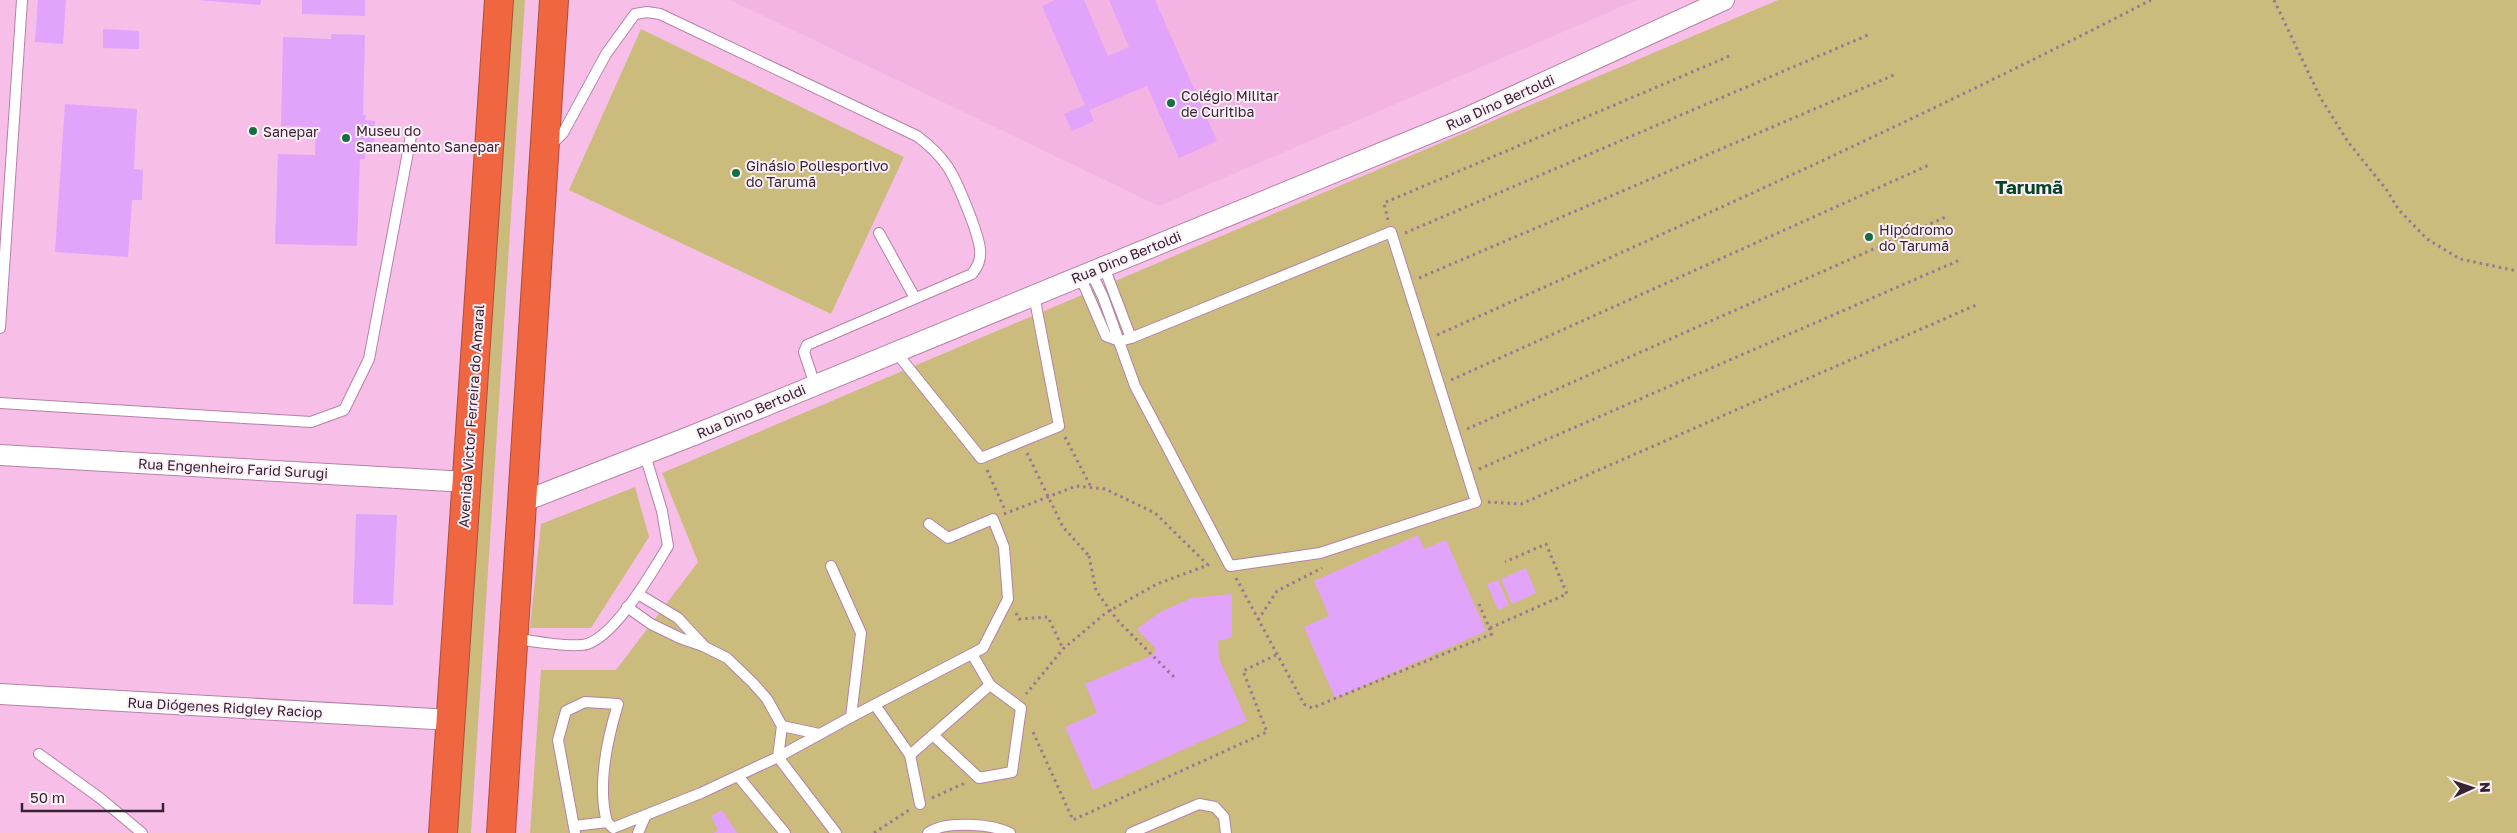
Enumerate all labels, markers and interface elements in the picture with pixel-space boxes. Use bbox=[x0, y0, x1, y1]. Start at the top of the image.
street label: Rua Dino Bertoldi bbox=[1443, 70, 1557, 134]
place label: Colégio Militar de Curitiba bbox=[1181, 87, 1279, 120]
marker: Colégio Militar de Curitiba bbox=[1165, 97, 1177, 109]
place label: Museu do Saneamento Sanepar bbox=[356, 122, 500, 155]
place label: Sanepar bbox=[263, 123, 319, 140]
marker: Sanepar bbox=[247, 125, 259, 137]
marker: Museu do Saneamento Sanepar bbox=[340, 132, 352, 144]
place label: Ginásio Poliesportivo do Tarumã bbox=[746, 157, 888, 190]
marker: Ginásio Poliesportivo do Tarumã bbox=[730, 167, 742, 179]
district label: Tarumã bbox=[1995, 175, 2063, 198]
place label: Hipódromo do Tarumã bbox=[1879, 221, 1954, 254]
street label: Rua Dino Bertoldi bbox=[1069, 227, 1183, 287]
marker: Hipódromo do Tarumã bbox=[1863, 231, 1875, 243]
street label: Avenida Victor Ferreira do Amaral bbox=[455, 304, 487, 528]
street label: Rua Dino Bertoldi bbox=[694, 380, 808, 442]
street label: Rua Engenheiro Farid Surugi bbox=[138, 455, 328, 481]
street label: Rua Diógenes Ridgley Raciop bbox=[127, 693, 323, 721]
north arrow bbox=[2447, 763, 2497, 813]
scale bar bbox=[22, 780, 164, 812]
text: N bbox=[2477, 782, 2494, 793]
text: 50 m bbox=[30, 788, 65, 806]

